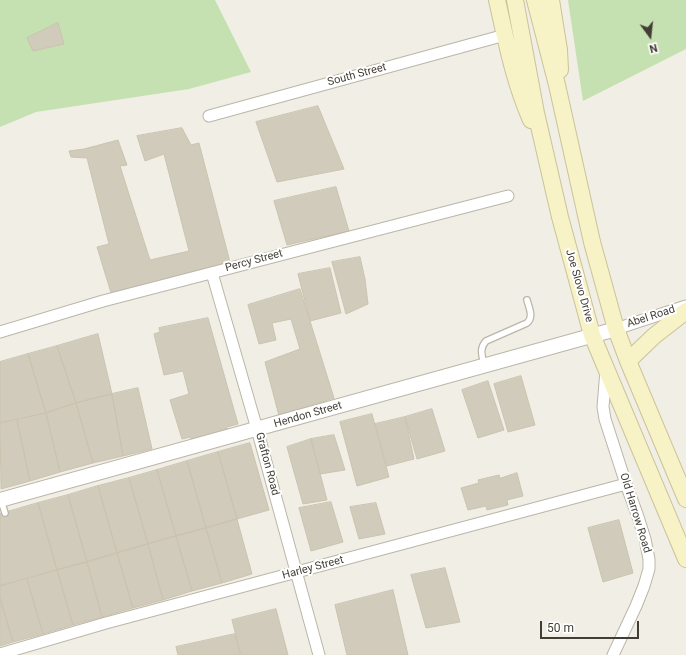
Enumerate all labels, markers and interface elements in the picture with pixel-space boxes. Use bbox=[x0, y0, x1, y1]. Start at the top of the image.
north arrow bbox=[630, 16, 670, 56]
text: N bbox=[648, 41, 659, 55]
street label: South Street bbox=[326, 61, 388, 89]
street label: Percy Street bbox=[224, 247, 284, 275]
street label: Joe Slovo Drive bbox=[562, 248, 596, 324]
street label: Abel Road bbox=[625, 303, 677, 331]
street label: Hendon Street bbox=[273, 399, 343, 431]
street label: Grafton Road bbox=[252, 431, 282, 497]
street label: Old Harrow Road bbox=[617, 471, 653, 555]
street label: Harley Street bbox=[281, 553, 345, 583]
scale bar bbox=[542, 613, 641, 639]
text: 50 m bbox=[547, 621, 574, 635]

